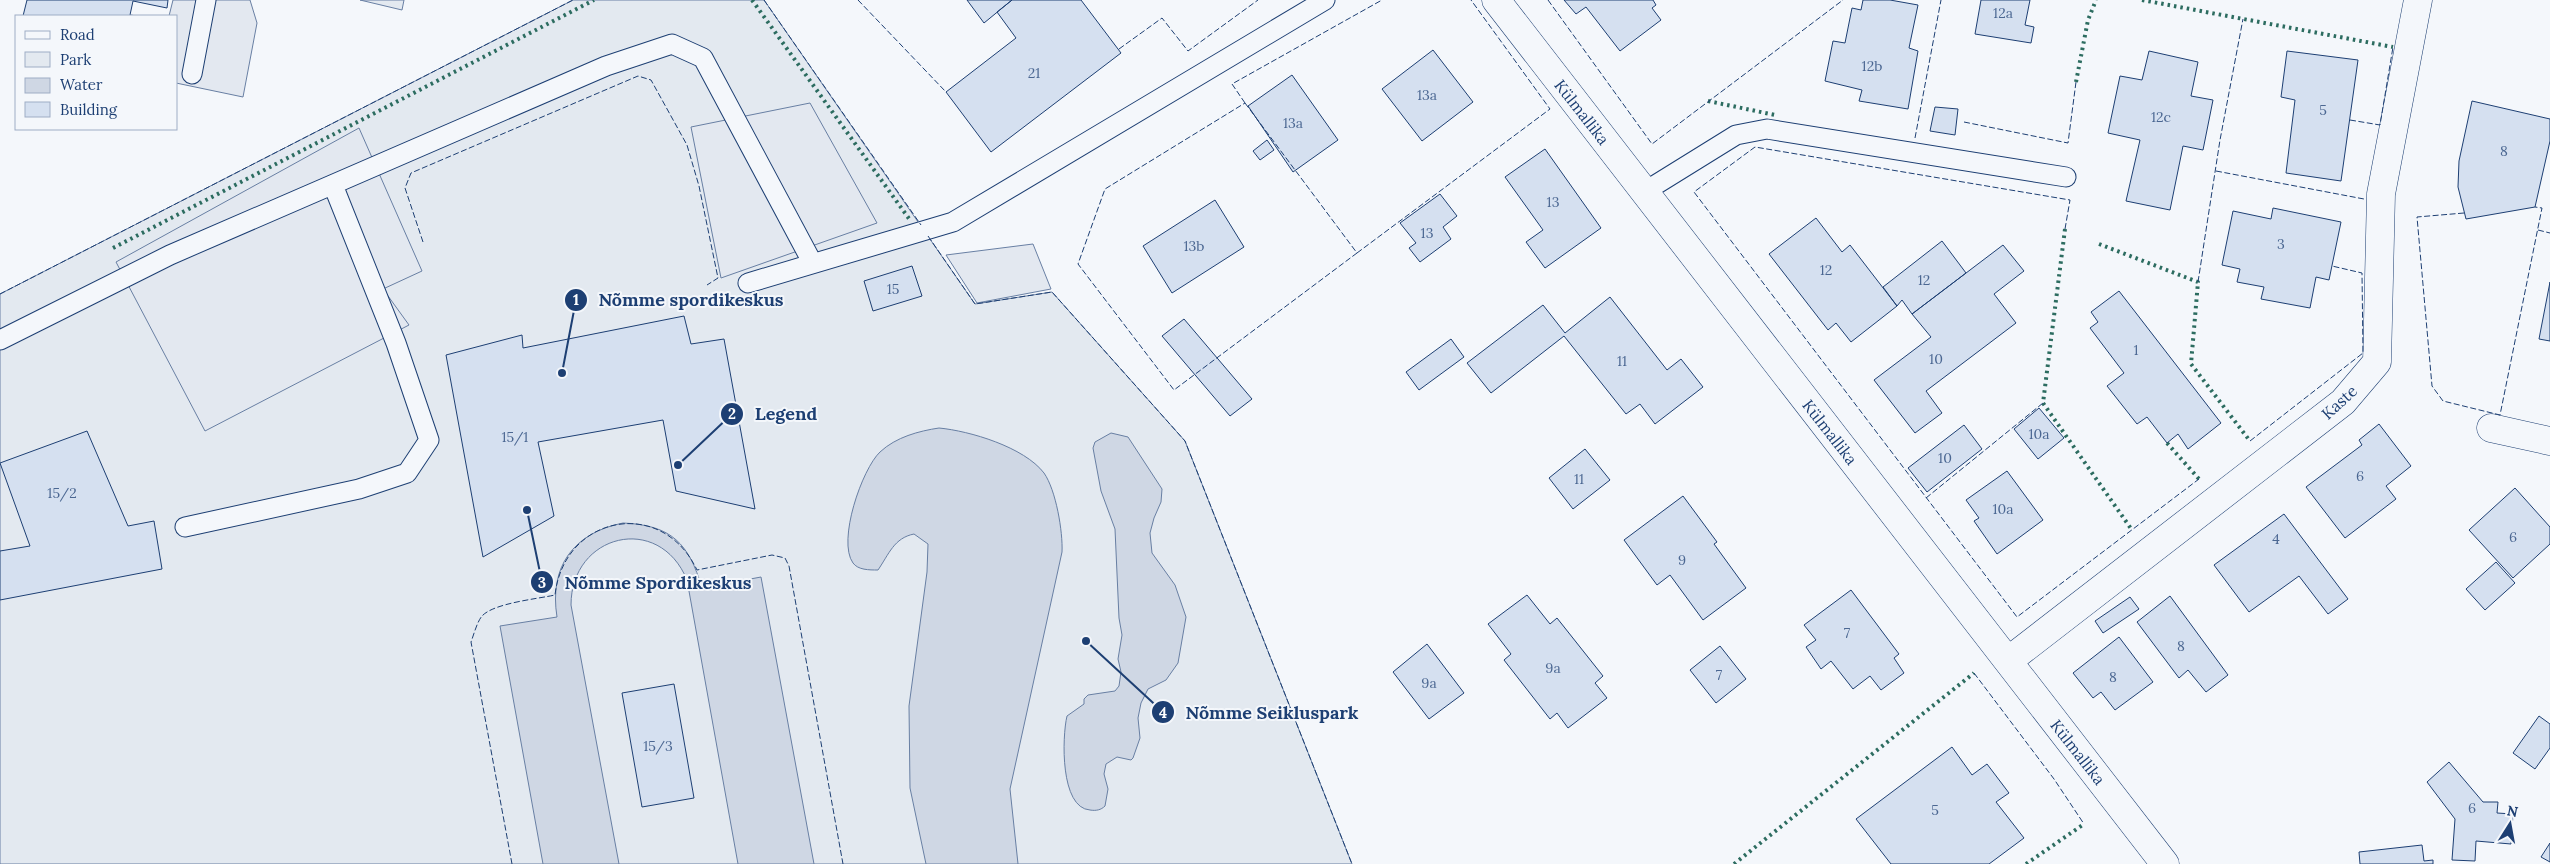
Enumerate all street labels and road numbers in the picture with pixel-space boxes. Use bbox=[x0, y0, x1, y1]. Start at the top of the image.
street label: Külmallika bbox=[1550, 75, 1614, 149]
street label: Kaste bbox=[2317, 380, 2361, 423]
street label: Külmallika bbox=[1798, 395, 1862, 469]
street label: Külmallika bbox=[2046, 715, 2110, 789]

